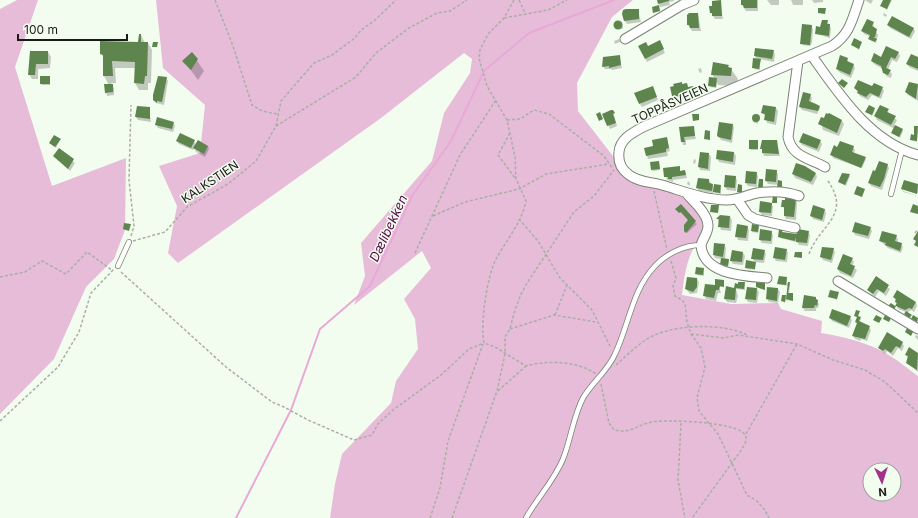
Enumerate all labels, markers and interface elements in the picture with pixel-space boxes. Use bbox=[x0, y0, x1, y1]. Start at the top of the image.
scale bar bbox=[18, 16, 127, 42]
text: 100 m bbox=[24, 22, 58, 37]
street label: TOPPÅSVEIEN bbox=[629, 80, 710, 127]
street label: KALKSTIEN bbox=[178, 157, 241, 206]
water label: Dælibekken bbox=[366, 192, 411, 264]
north arrow bbox=[862, 462, 902, 502]
text: N bbox=[878, 485, 887, 499]

